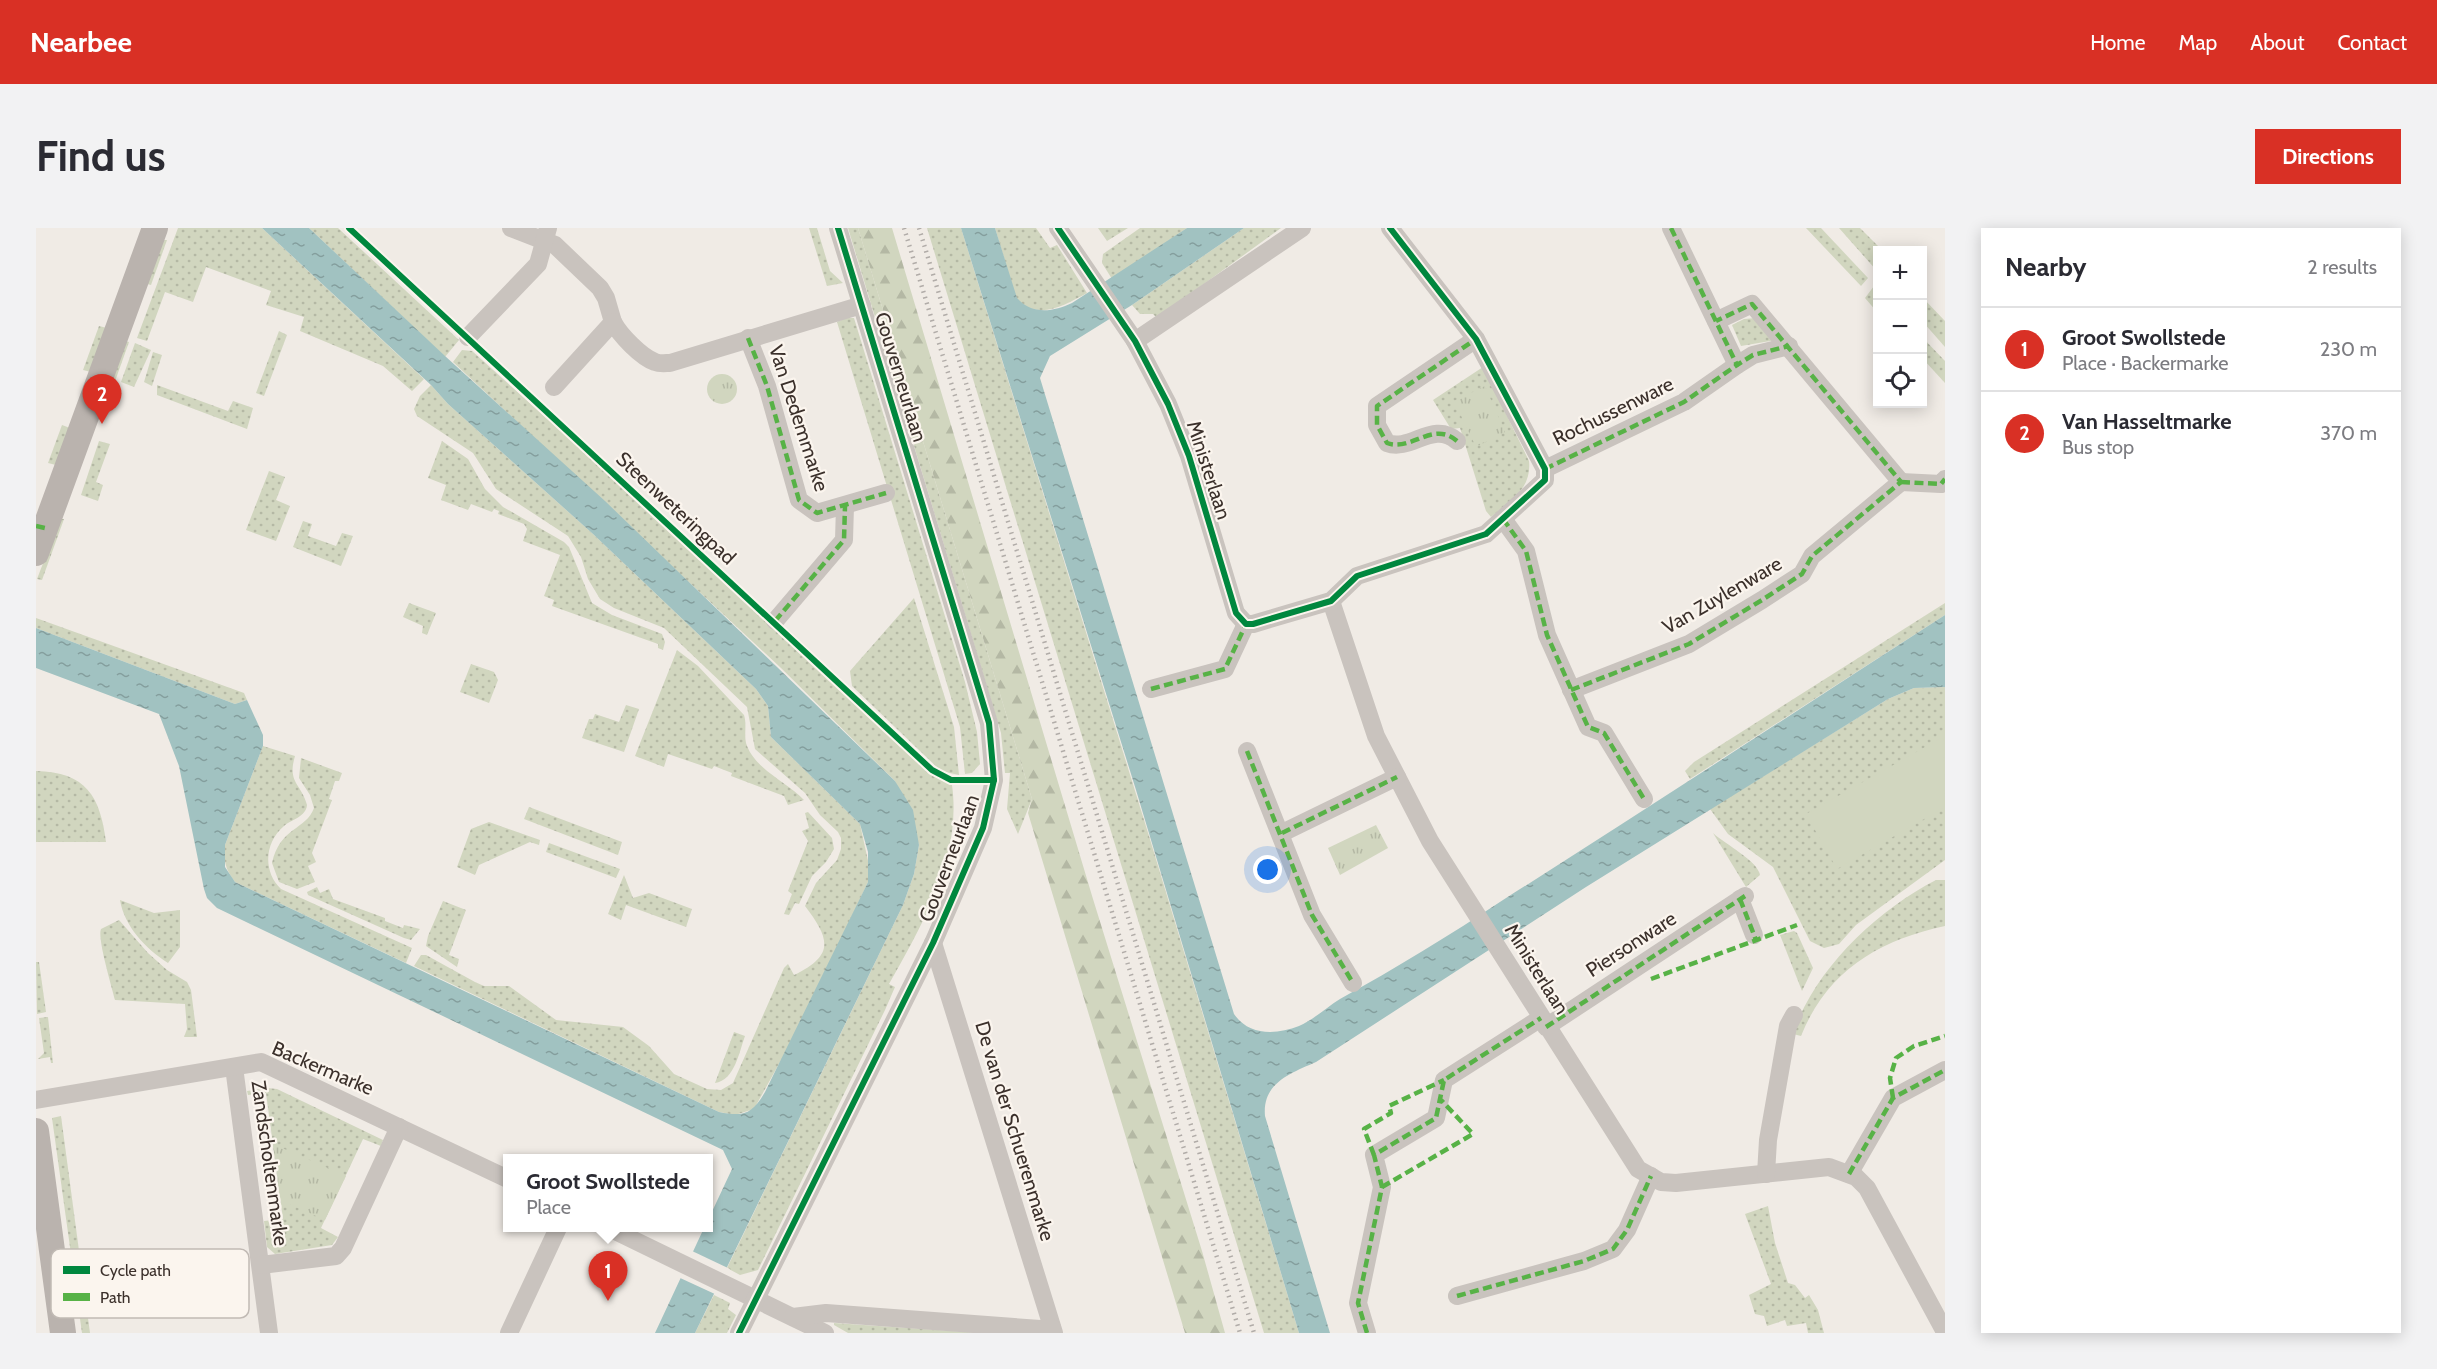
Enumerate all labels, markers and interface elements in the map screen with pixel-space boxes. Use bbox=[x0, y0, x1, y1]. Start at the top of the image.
text: Nearbee bbox=[30, 25, 132, 59]
text: Home bbox=[2090, 30, 2146, 55]
text: Map bbox=[2179, 30, 2217, 55]
text: About bbox=[2250, 30, 2304, 55]
text: Contact bbox=[2337, 30, 2407, 55]
button: Directions bbox=[2255, 129, 2401, 184]
text: Find us bbox=[36, 130, 165, 182]
map controls bbox=[1873, 246, 1927, 408]
button: + bbox=[1873, 246, 1927, 300]
text: Nearby bbox=[2005, 251, 2086, 283]
text: 2 results bbox=[2307, 255, 2377, 279]
button: − bbox=[1873, 300, 1927, 354]
street label: Gouverneurlaan bbox=[870, 309, 932, 445]
text: Groot Swollstede bbox=[2062, 324, 2226, 351]
text: 1 bbox=[2021, 337, 2028, 361]
text: 230 m bbox=[2320, 337, 2377, 361]
street label: Van Dedemmarke bbox=[764, 342, 834, 494]
text: Place · Backermarke bbox=[2062, 351, 2229, 375]
button: locate bbox=[1873, 354, 1927, 408]
street label: Rochussenware bbox=[1549, 371, 1677, 451]
pin: 2 bbox=[82, 374, 122, 424]
text: Van Hasseltmarke bbox=[2062, 408, 2232, 435]
street label: Ministerlaan bbox=[1182, 418, 1236, 522]
text: 2 bbox=[2019, 421, 2030, 445]
text: 370 m bbox=[2320, 421, 2377, 445]
text: Bus stop bbox=[2062, 435, 2134, 459]
street label: Steenweteringpad bbox=[611, 446, 741, 570]
street label: Van Zuylenware bbox=[1658, 551, 1786, 639]
street label: Gouverneurlaan bbox=[914, 791, 984, 925]
your location bbox=[1253, 855, 1282, 884]
street label: Piersonware bbox=[1581, 906, 1681, 982]
street label: Ministerlaan bbox=[1500, 919, 1574, 1019]
street label: De van der Schuerenmarke bbox=[970, 1018, 1060, 1244]
street label: Backermarke bbox=[269, 1036, 377, 1100]
street label: Zandscholtenmarke bbox=[247, 1079, 293, 1247]
popup bbox=[503, 1154, 713, 1232]
text: Groot Swollstede bbox=[526, 1168, 690, 1195]
text: Place bbox=[526, 1195, 571, 1219]
legend bbox=[51, 1249, 249, 1318]
pin: 1 bbox=[588, 1252, 628, 1301]
text: Cycle path bbox=[100, 1261, 171, 1280]
text: Path bbox=[100, 1288, 131, 1307]

